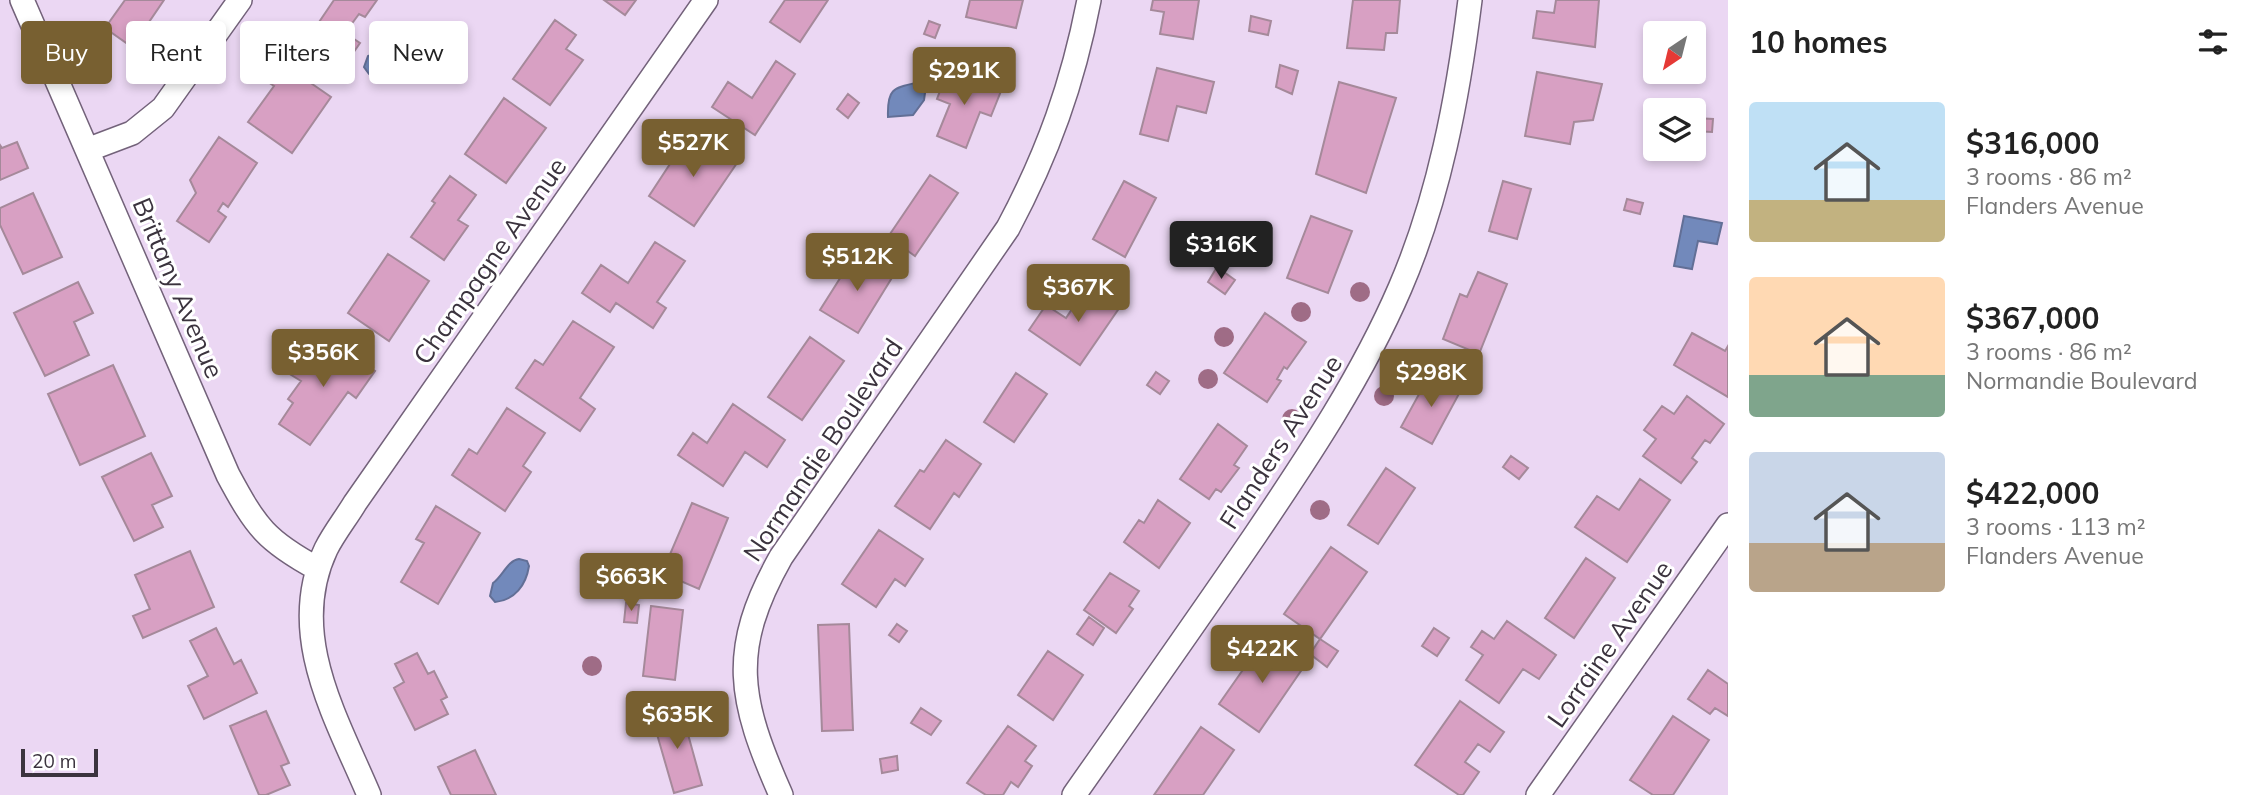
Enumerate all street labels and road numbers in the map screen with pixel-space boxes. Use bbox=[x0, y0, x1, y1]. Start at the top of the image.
street label: Champagne Avenue bbox=[406, 151, 573, 371]
street label: Brittany Avenue bbox=[126, 193, 231, 383]
street label: Normandie Boulevard bbox=[736, 332, 909, 567]
street label: Flanders Avenue bbox=[1212, 348, 1349, 535]
street label: Lorraine Avenue bbox=[1540, 554, 1679, 734]

